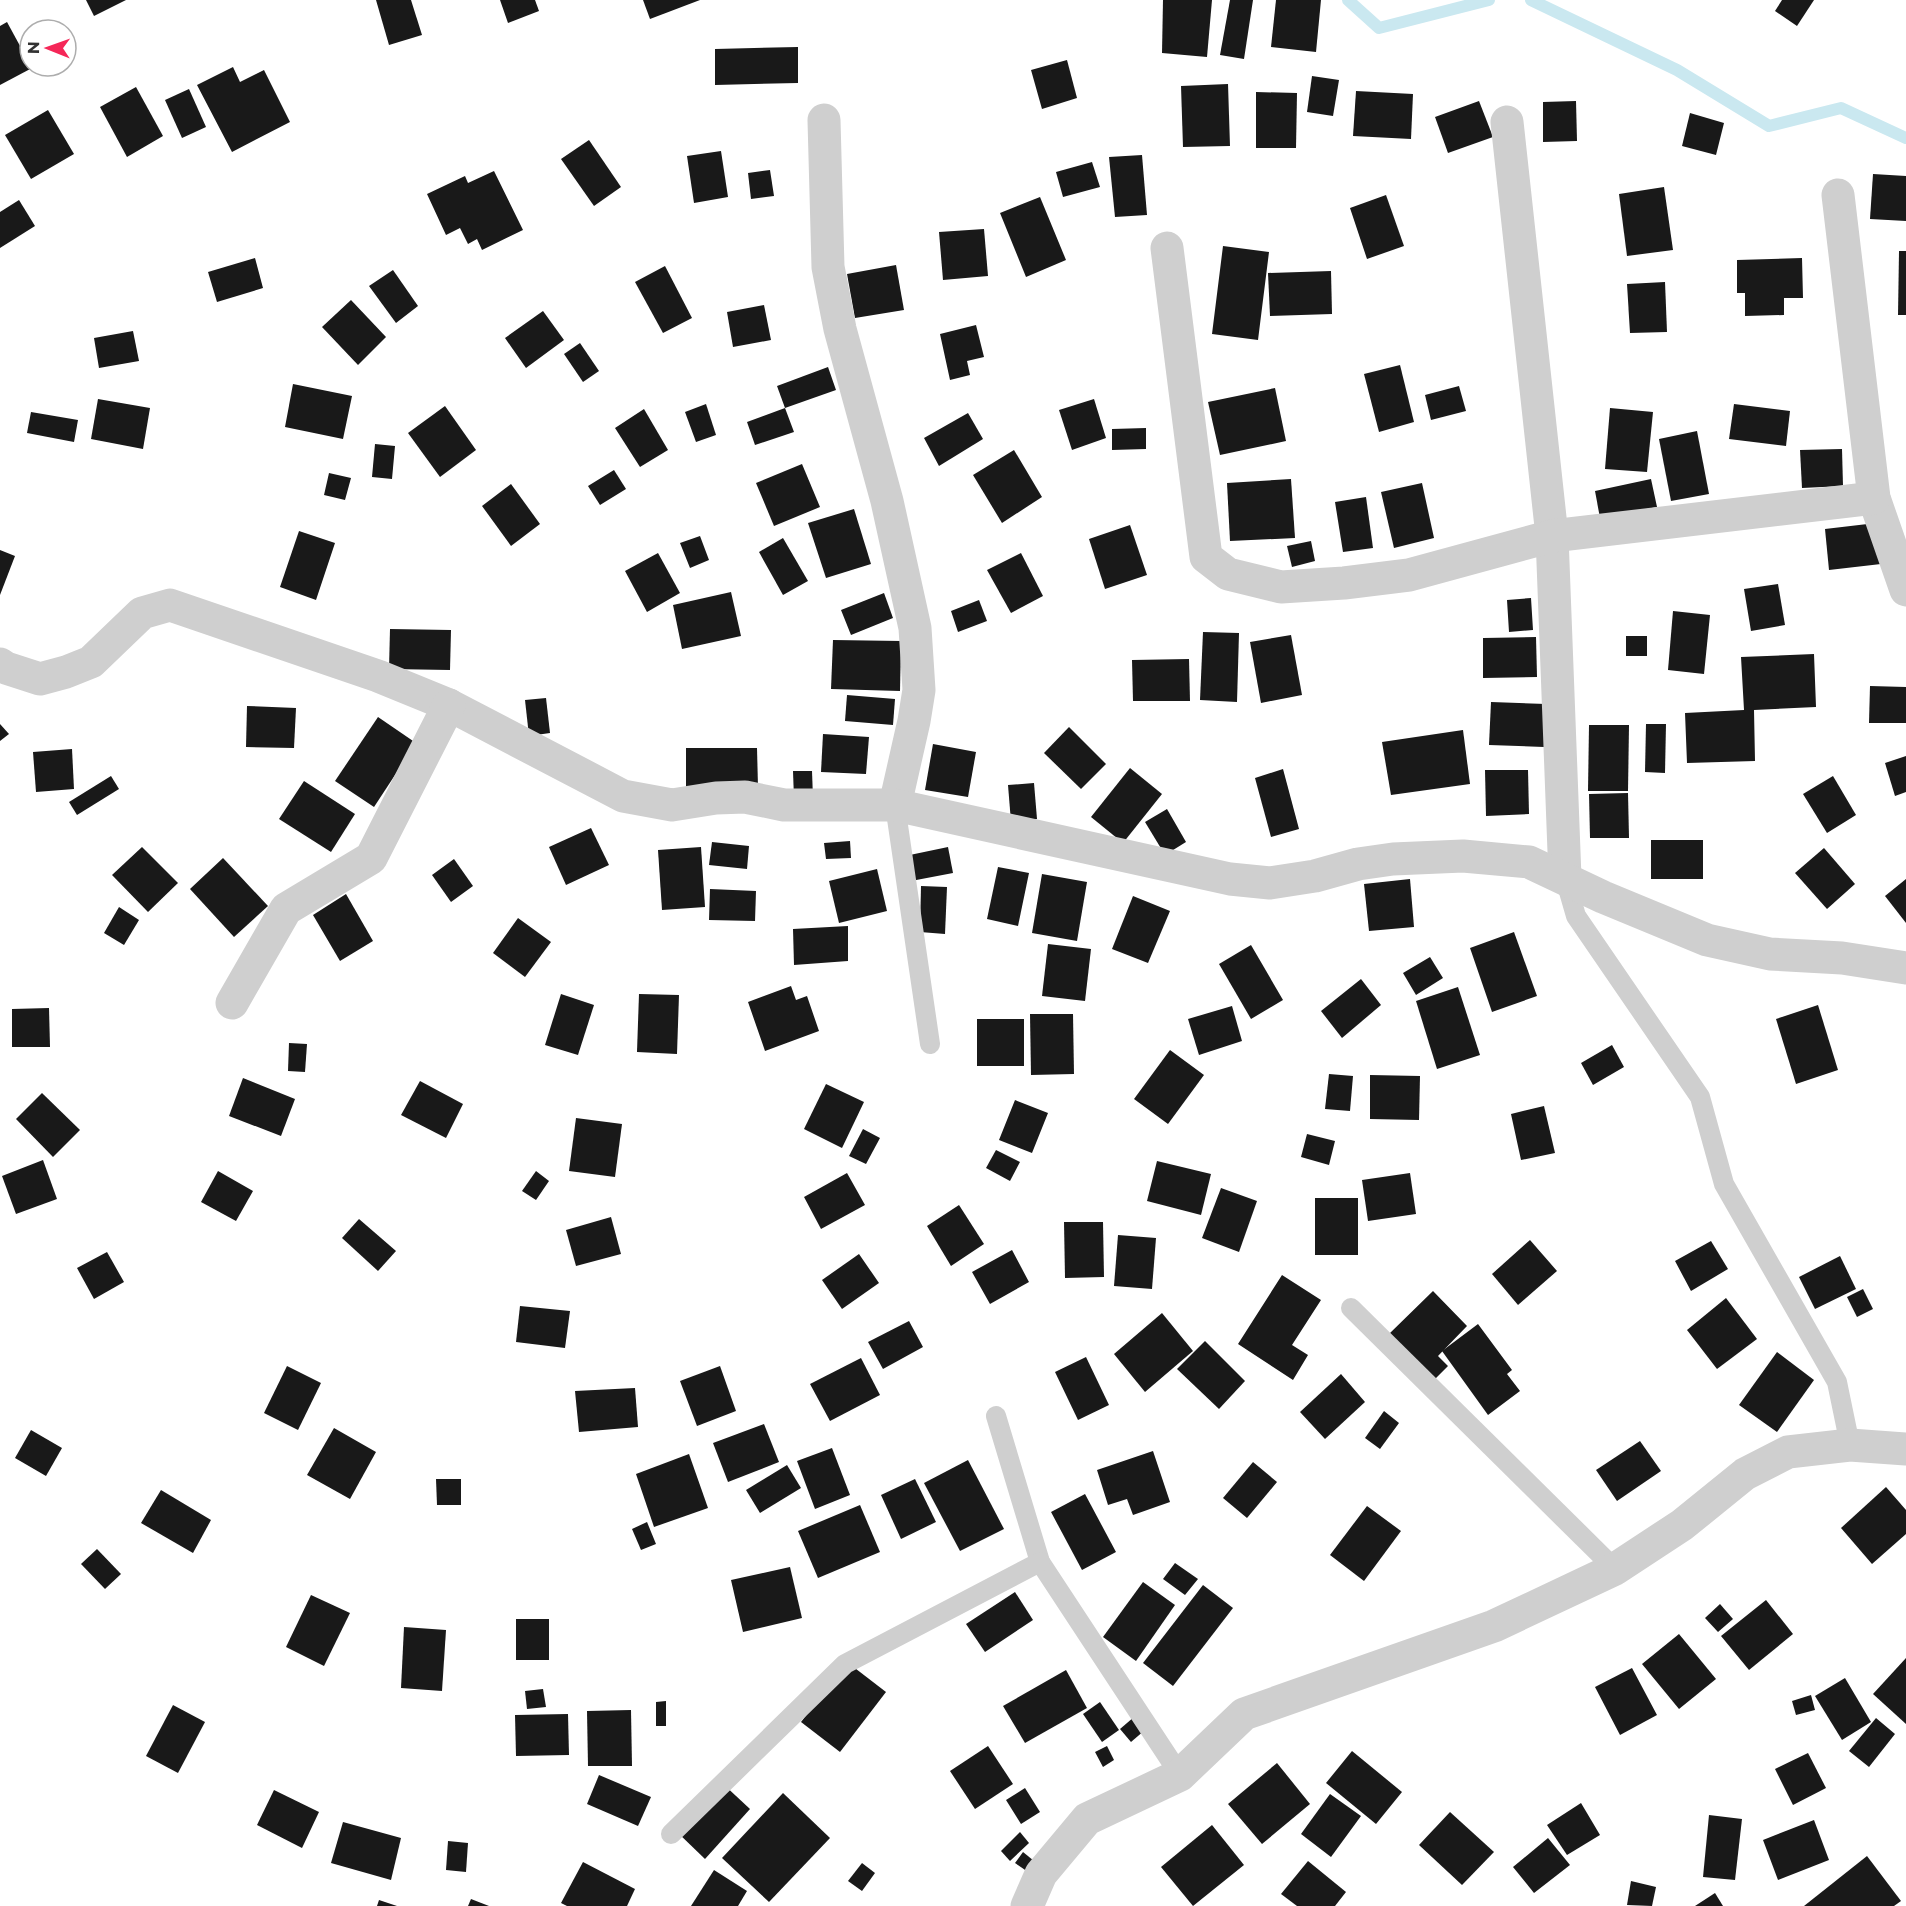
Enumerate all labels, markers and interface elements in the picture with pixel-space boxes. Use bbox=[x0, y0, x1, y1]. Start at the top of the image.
north arrow bbox=[18, 18, 78, 78]
text: N bbox=[24, 41, 43, 54]

